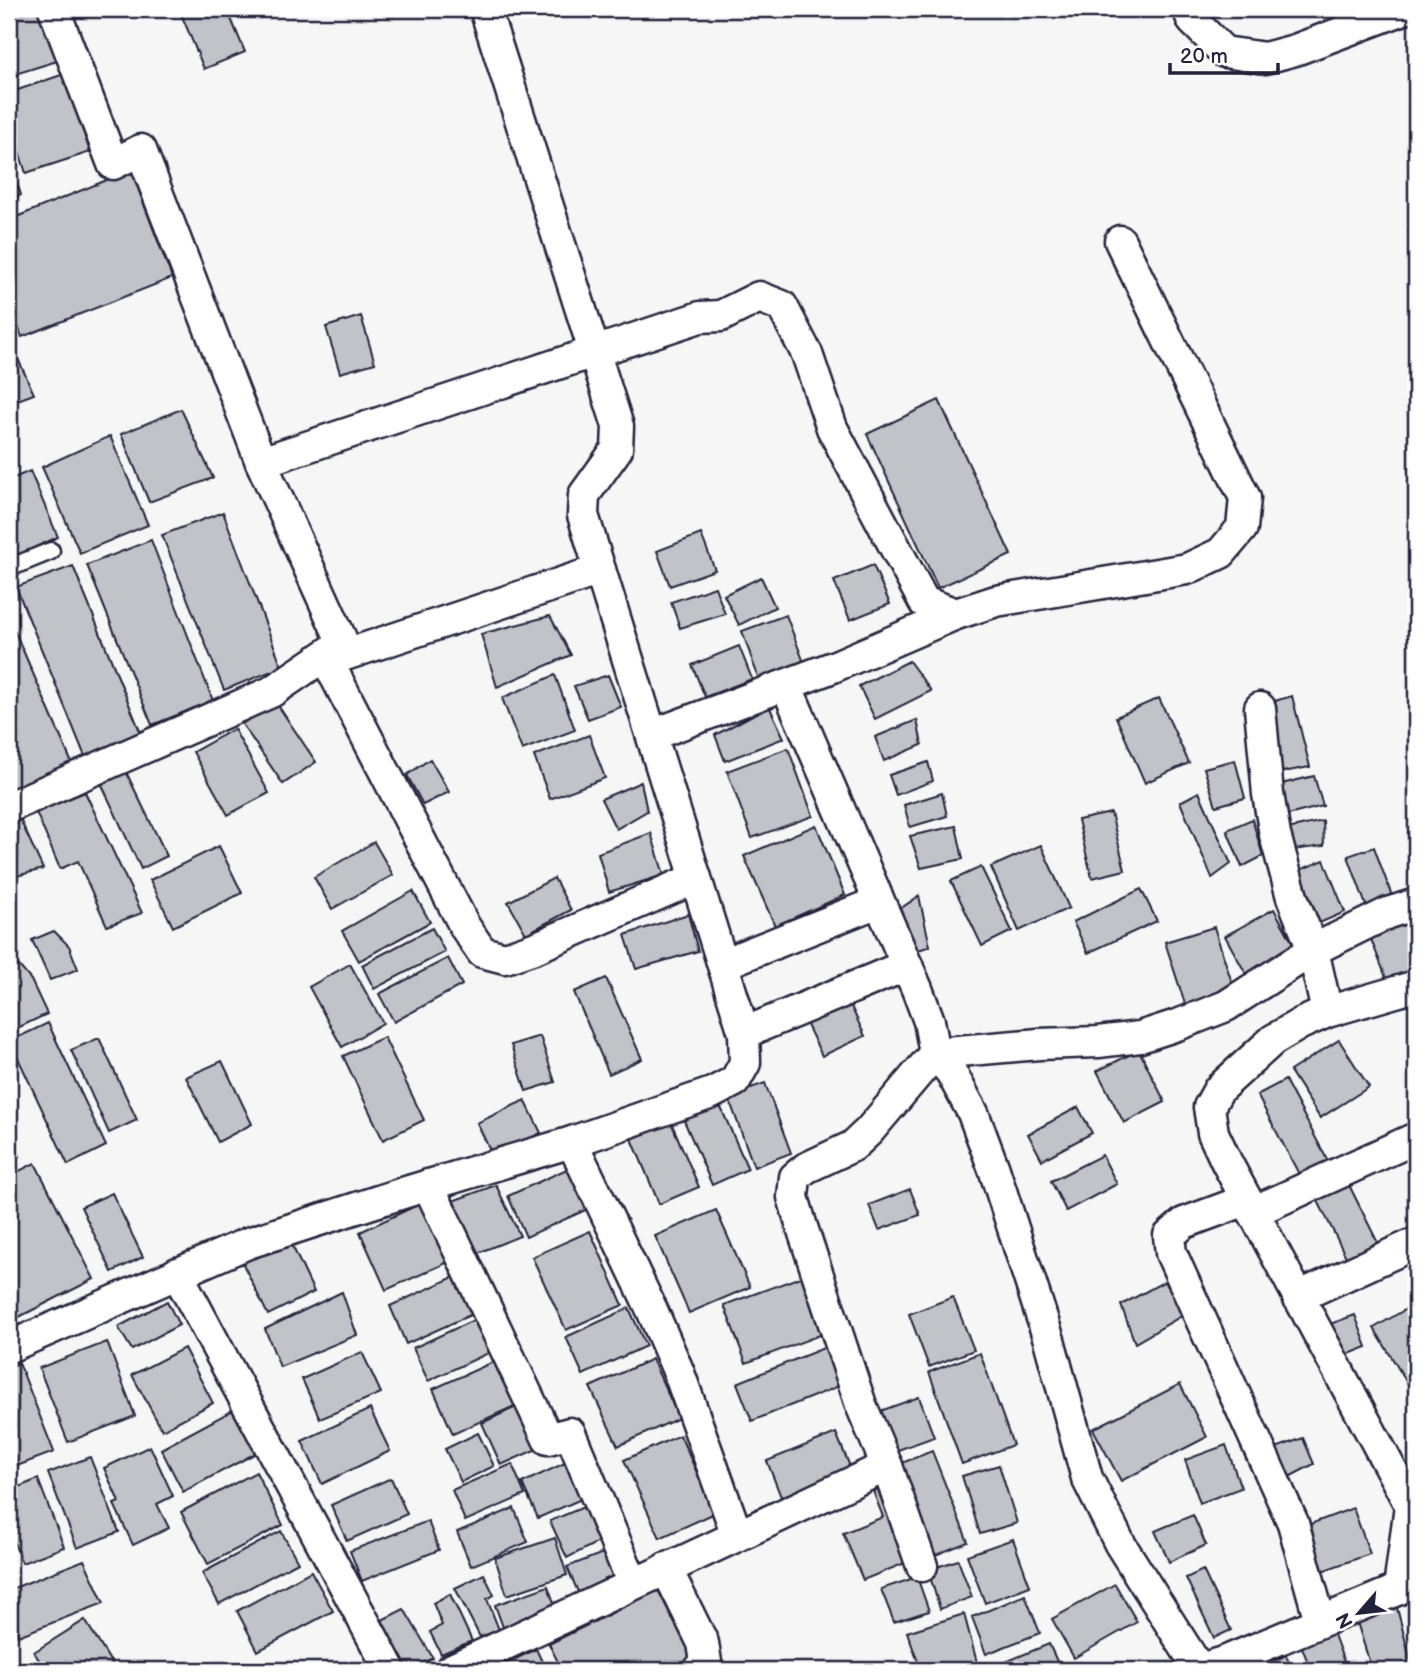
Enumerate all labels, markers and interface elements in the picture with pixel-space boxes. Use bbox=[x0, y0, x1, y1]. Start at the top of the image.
scale bar bbox=[1170, 32, 1278, 76]
text: 20 m bbox=[1180, 44, 1228, 69]
north arrow bbox=[1324, 1578, 1394, 1648]
text: N bbox=[1332, 1609, 1359, 1632]

